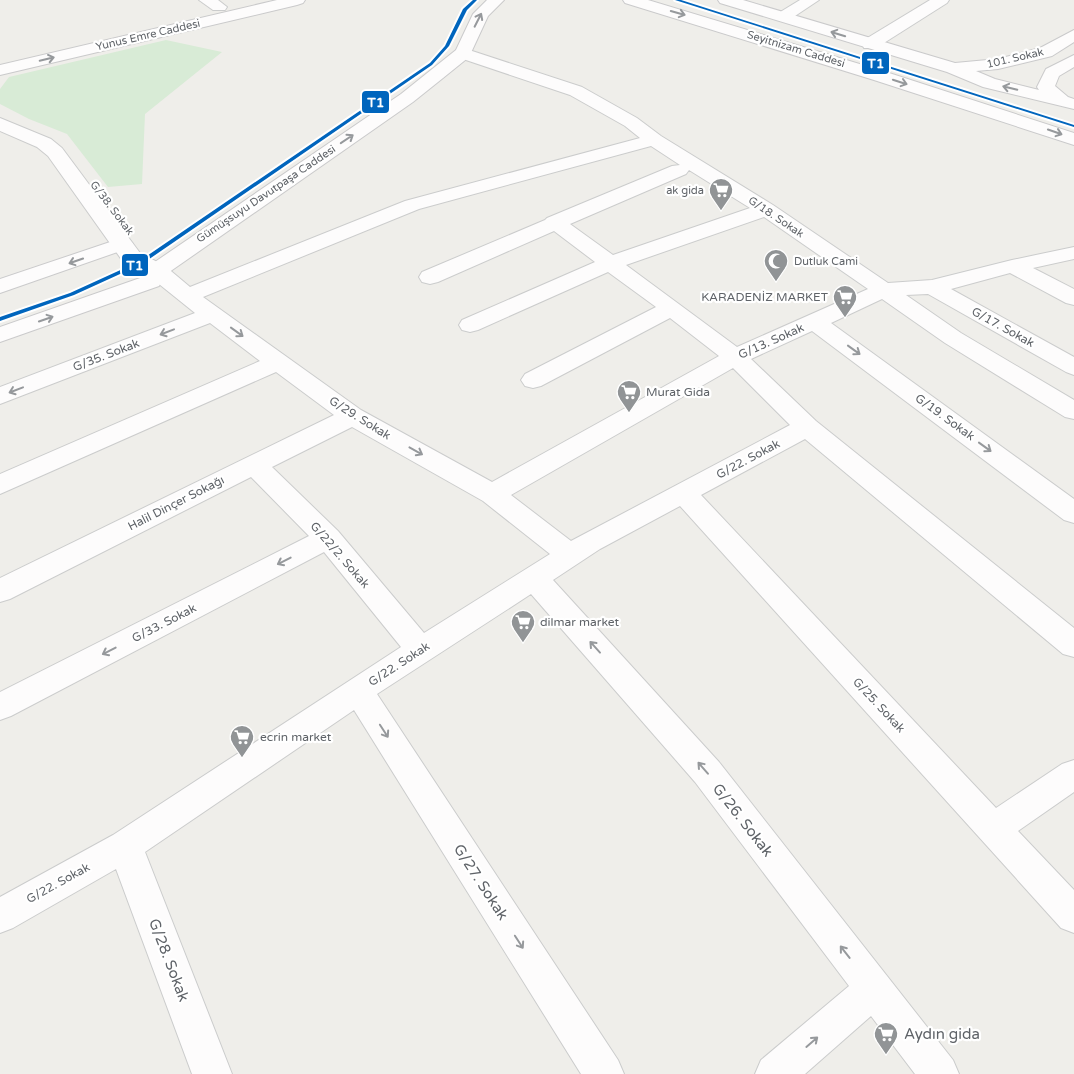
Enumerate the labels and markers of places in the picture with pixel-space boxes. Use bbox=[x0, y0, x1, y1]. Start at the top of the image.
supermarket icon: ak gida bbox=[708, 177, 734, 211]
place label: ak gida bbox=[666, 184, 704, 197]
mosque icon: Dutluk Cami bbox=[763, 248, 789, 282]
place label: Dutluk Cami bbox=[794, 255, 858, 268]
supermarket icon: KARADENİZ MARKET bbox=[832, 284, 858, 318]
place label: KARADENİZ MARKET bbox=[701, 290, 829, 304]
supermarket icon: Murat Gida bbox=[616, 379, 642, 413]
place label: Murat Gida bbox=[646, 385, 710, 399]
supermarket icon: dilmar market bbox=[510, 609, 536, 643]
place label: dilmar market bbox=[540, 615, 620, 629]
supermarket icon: ecrin market bbox=[229, 724, 255, 758]
place label: ecrin market bbox=[260, 730, 332, 744]
supermarket icon: Aydın gida bbox=[873, 1021, 899, 1055]
place label: Aydın gida bbox=[904, 1025, 980, 1043]

